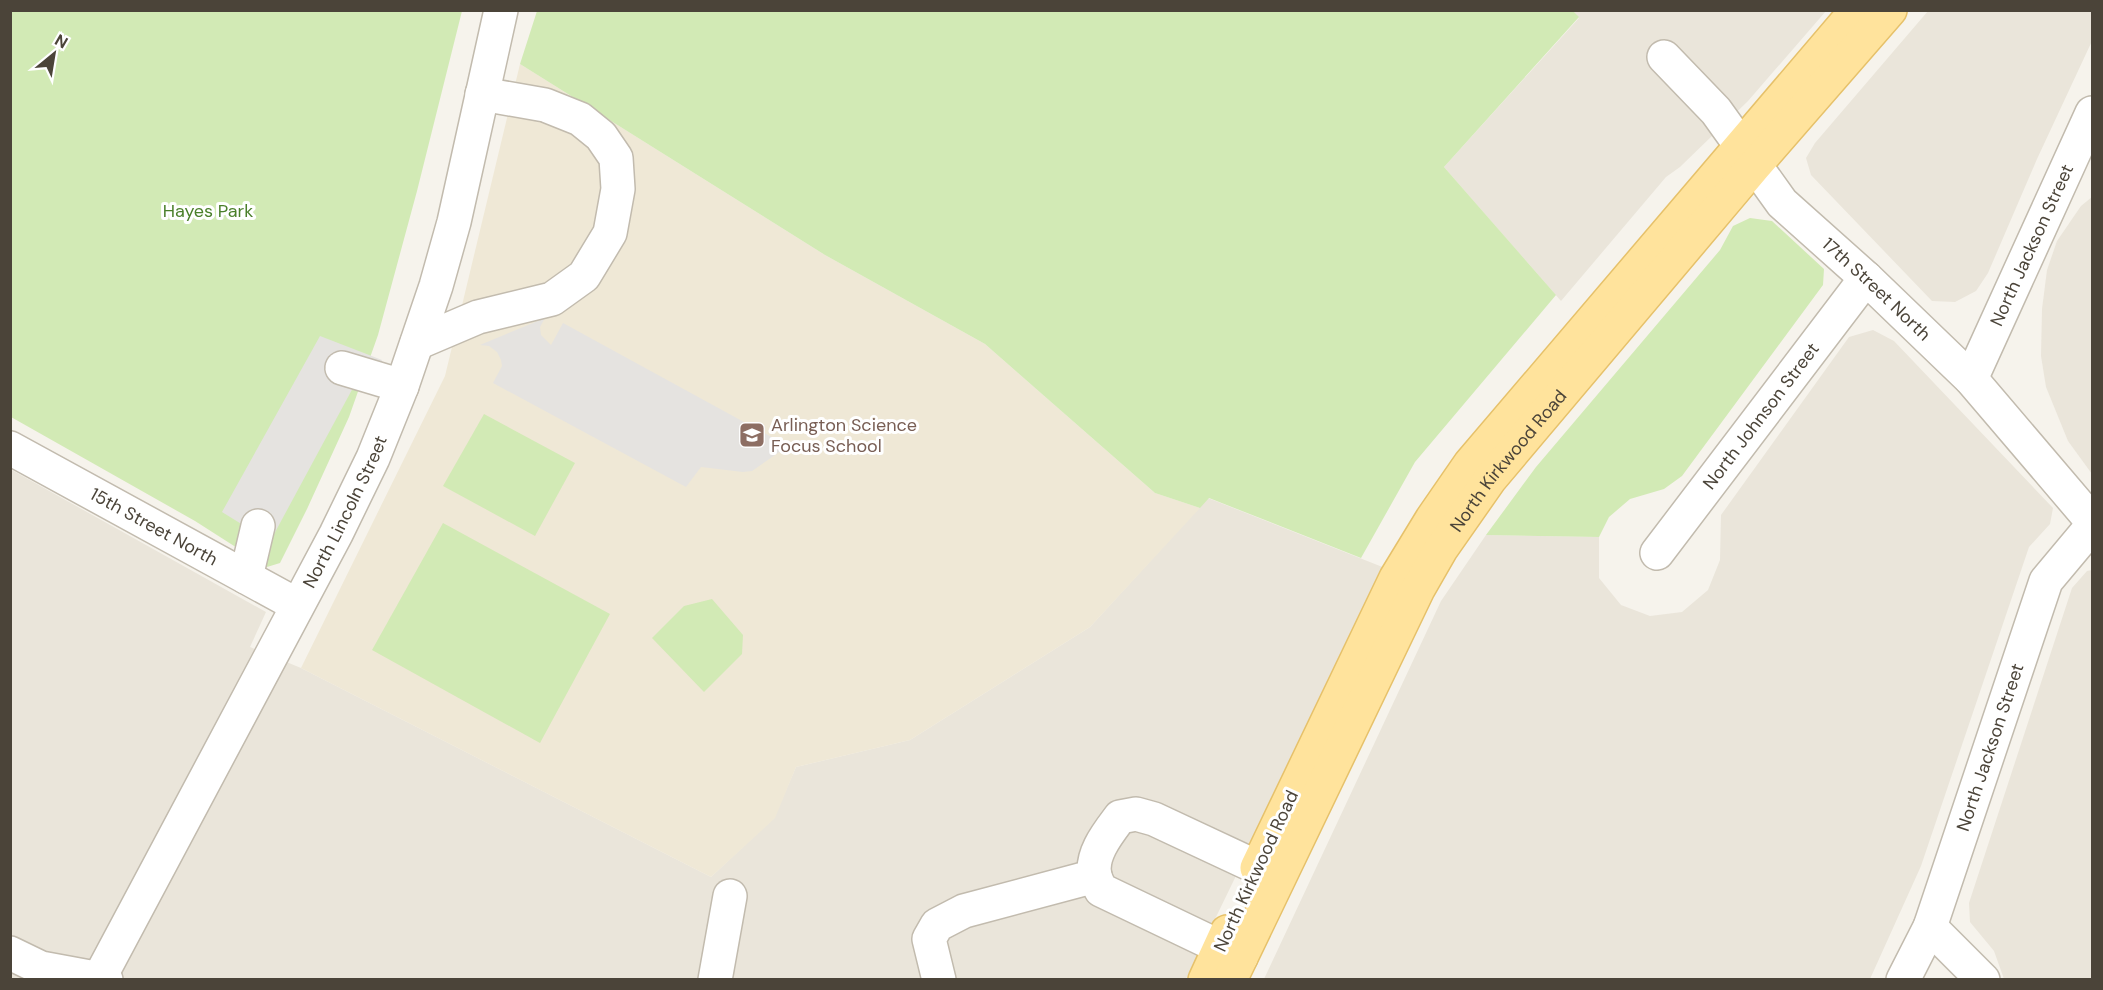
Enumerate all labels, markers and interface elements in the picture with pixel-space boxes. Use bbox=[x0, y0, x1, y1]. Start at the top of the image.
north arrow bbox=[24, 24, 84, 84]
text: N bbox=[51, 29, 72, 53]
street label: North Jackson Street bbox=[1985, 160, 2079, 330]
park label: Hayes Park bbox=[163, 199, 253, 223]
street label: 17th Street North bbox=[1817, 232, 1936, 346]
street label: North Johnson Street bbox=[1698, 338, 1825, 494]
street label: North Kirkwood Road bbox=[1445, 385, 1572, 537]
place label: Arlington Science Focus School bbox=[771, 413, 917, 458]
school or university icon: Arlington Science Focus School bbox=[737, 420, 767, 450]
street label: North Lincoln Street bbox=[297, 432, 393, 592]
street label: 15th Street North bbox=[86, 482, 222, 571]
street label: North Jackson Street bbox=[1951, 660, 2030, 834]
street label: North Kirkwood Road bbox=[1208, 787, 1304, 955]

